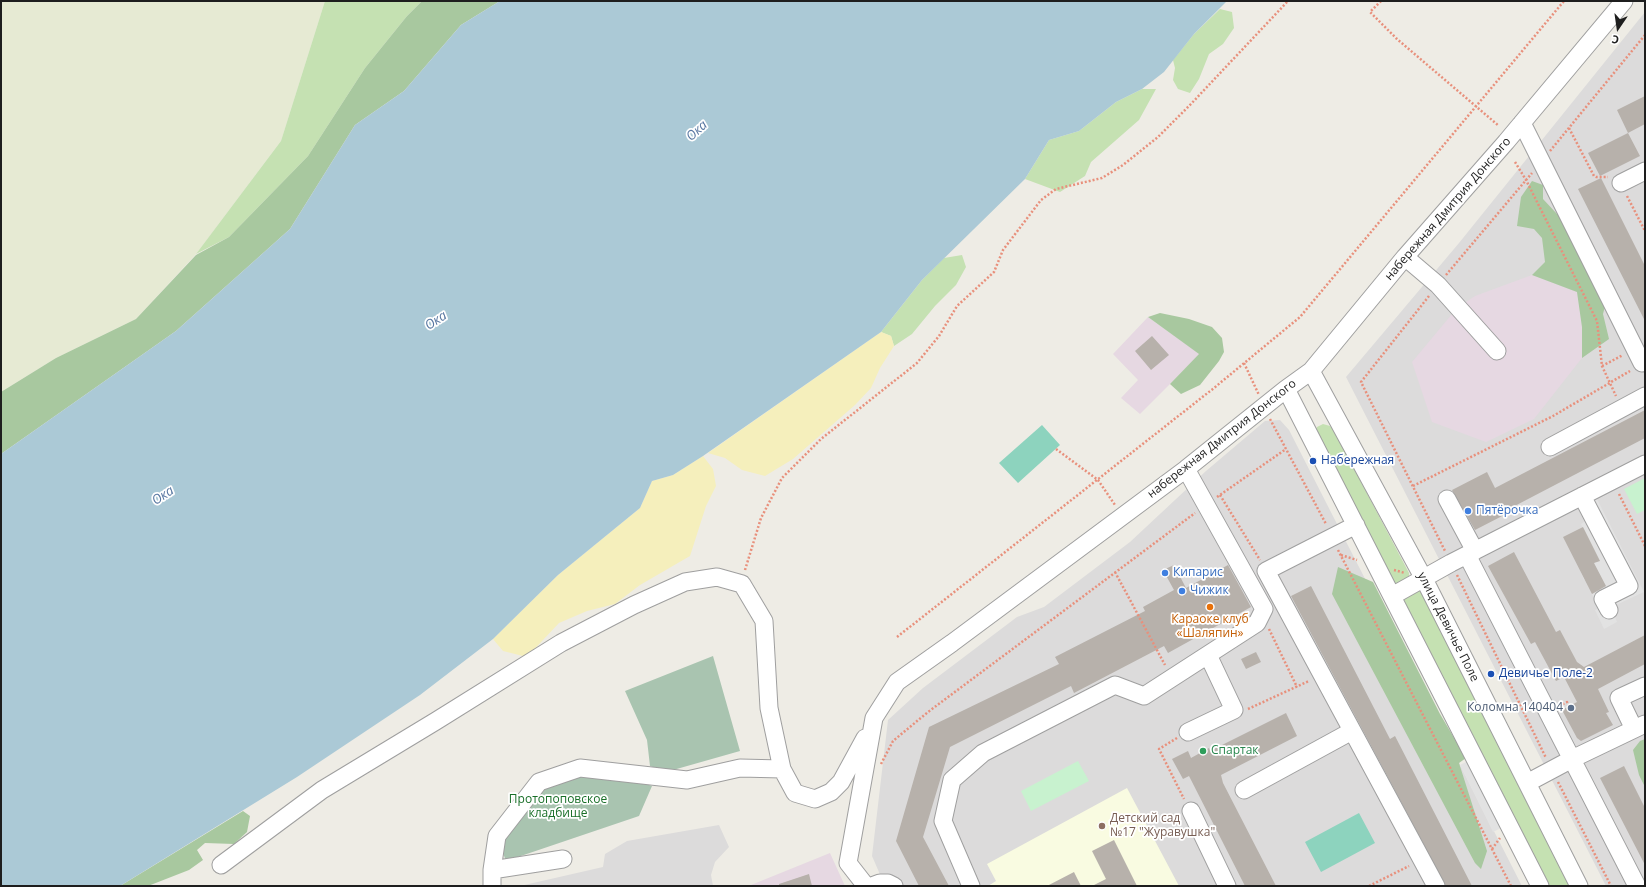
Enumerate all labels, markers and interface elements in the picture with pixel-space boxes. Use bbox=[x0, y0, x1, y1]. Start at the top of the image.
north arrow bbox=[1598, 8, 1638, 48]
text: С bbox=[1610, 32, 1620, 48]
water label: Ока bbox=[683, 118, 711, 144]
street label: набережная Дмитрия Донского bbox=[1382, 135, 1514, 283]
water label: Ока bbox=[422, 308, 450, 334]
street label: набережная Дмитрия Донского bbox=[1145, 376, 1299, 502]
place label: Набережная bbox=[1321, 454, 1394, 468]
marker: Набережная bbox=[1308, 456, 1318, 466]
water label: Ока bbox=[149, 483, 177, 509]
place label: Пятёрочка bbox=[1476, 504, 1538, 518]
marker: Пятёрочка bbox=[1463, 506, 1473, 516]
place label: Кипарис bbox=[1173, 566, 1223, 580]
marker: Кипарис bbox=[1160, 568, 1170, 578]
street label: улица Девичье Поле bbox=[1414, 570, 1482, 684]
place label: Чижик bbox=[1190, 584, 1229, 598]
marker: Чижик bbox=[1177, 586, 1187, 596]
marker: Караоке клуб «Шаляпин» bbox=[1205, 602, 1215, 612]
place label: Караоке клуб «Шаляпин» bbox=[1171, 613, 1249, 641]
place label: Девичье Поле-2 bbox=[1499, 667, 1593, 681]
marker: Девичье Поле-2 bbox=[1486, 669, 1496, 679]
place label: Коломна 140404 bbox=[1467, 701, 1563, 715]
marker: Коломна 140404 bbox=[1566, 703, 1576, 713]
place label: Спартак bbox=[1211, 744, 1259, 758]
marker: Спартак bbox=[1198, 746, 1208, 756]
park label: Протопоповское кладбище bbox=[509, 793, 607, 821]
place label: Детский сад №17 "Журавушка" bbox=[1110, 812, 1215, 840]
marker: Детский сад №17 "Журавушка" bbox=[1097, 821, 1107, 831]

